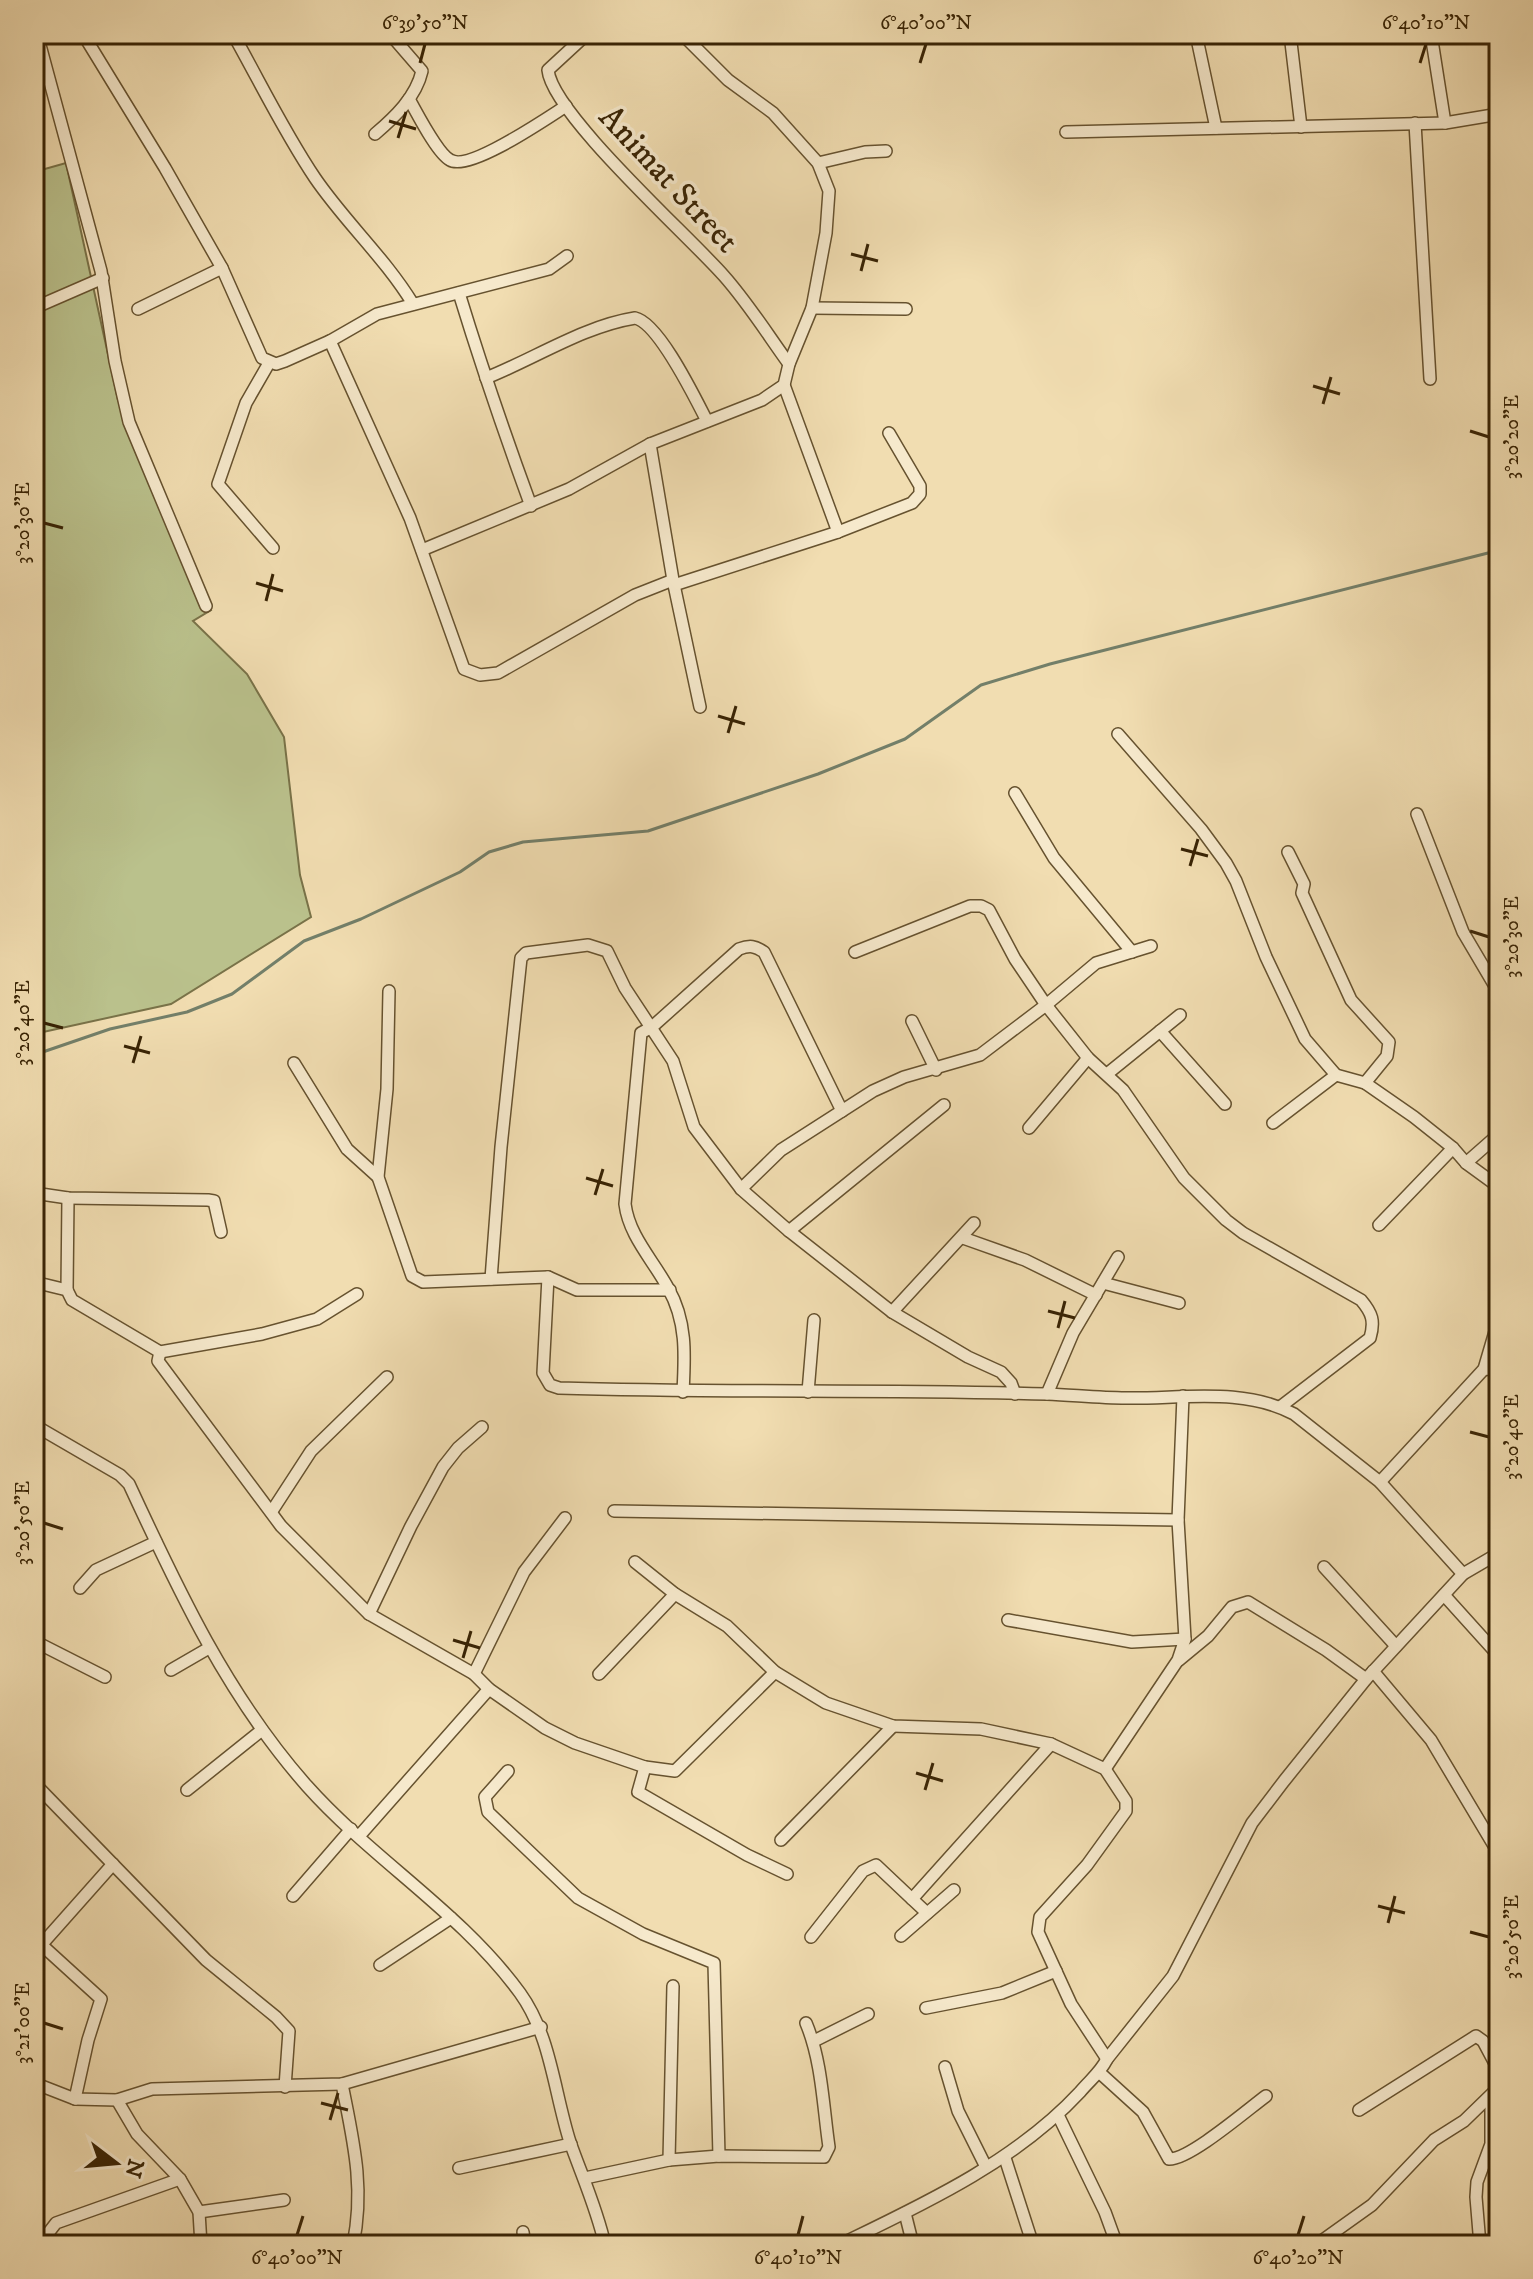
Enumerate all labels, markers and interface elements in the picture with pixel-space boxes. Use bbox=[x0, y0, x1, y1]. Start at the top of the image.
text: 6°39'50"N bbox=[382, 11, 468, 36]
text: 6°40'00"N bbox=[880, 11, 972, 36]
text: 6°40'10"N bbox=[1382, 11, 1470, 36]
street label: Animat Street bbox=[589, 97, 748, 262]
text: 3°20'20"E bbox=[1500, 395, 1525, 479]
text: 3°20'30"E bbox=[11, 482, 36, 564]
text: 3°20'30"E bbox=[1500, 896, 1525, 978]
text: 3°20'40"E bbox=[11, 980, 36, 1066]
text: 3°20'40"E bbox=[1500, 1394, 1525, 1480]
text: 3°20'50"E bbox=[11, 1481, 36, 1565]
text: 3°20'50"E bbox=[1500, 1895, 1525, 1979]
text: 3°21'00"E bbox=[11, 1982, 36, 2064]
north arrow bbox=[76, 2123, 156, 2203]
text: N bbox=[118, 2156, 149, 2181]
text: 6°40'00"N bbox=[251, 2246, 343, 2271]
text: 6°40'10"N bbox=[754, 2246, 842, 2271]
text: 6°40'20"N bbox=[1252, 2246, 1344, 2271]

